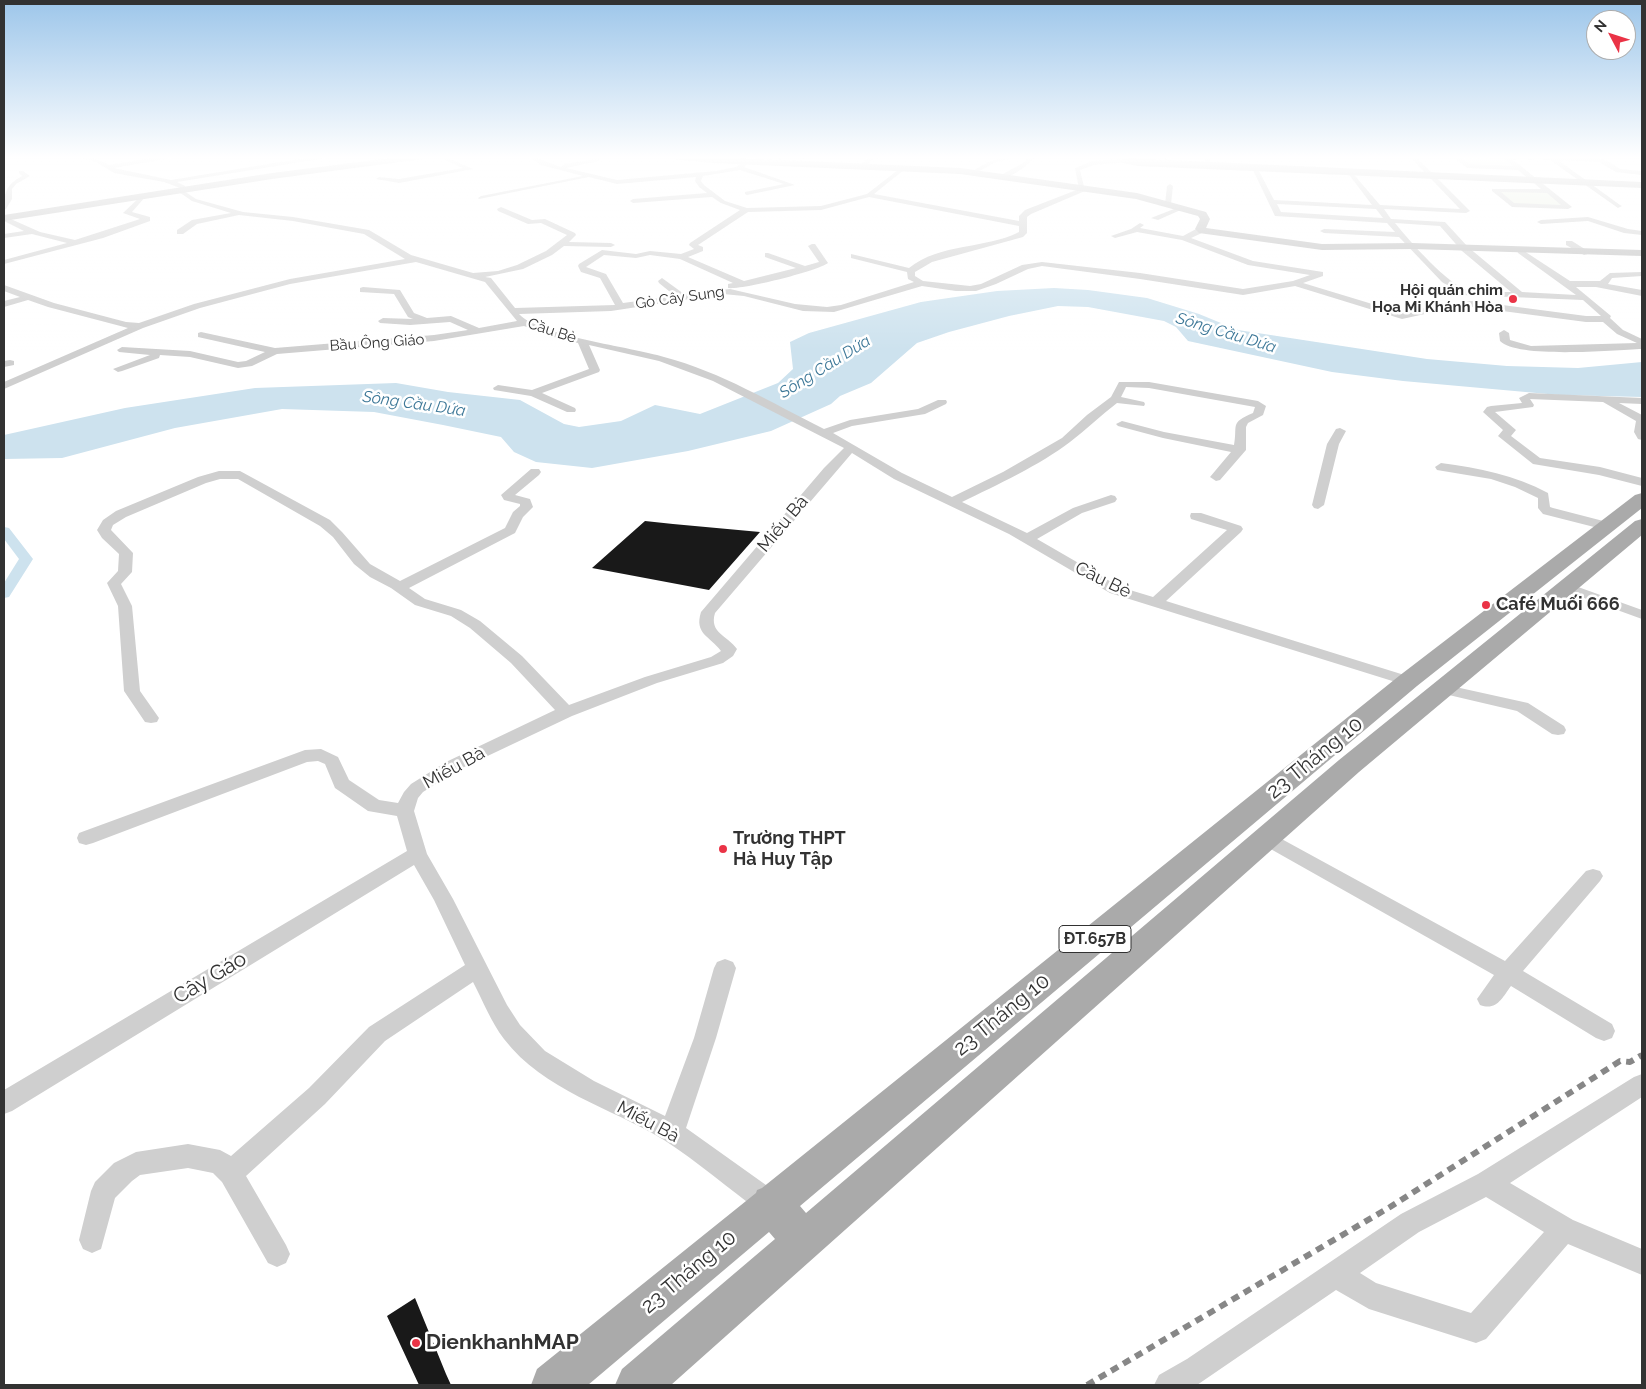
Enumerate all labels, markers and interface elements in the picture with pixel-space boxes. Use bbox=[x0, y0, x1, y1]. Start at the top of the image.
north arrow bbox=[1586, 10, 1636, 60]
text: N bbox=[1591, 17, 1610, 35]
place label: Hội quán chim Họa Mi Khánh Hòa bbox=[1372, 281, 1503, 316]
street label: Gò Cây Sung bbox=[634, 283, 726, 313]
marker: Hội quán chim Họa Mi Khánh Hòa bbox=[1507, 293, 1519, 305]
water label: Sông Cầu Dứa bbox=[1174, 309, 1278, 357]
street label: Cầu Bè bbox=[525, 315, 579, 347]
street label: Bầu Ông Giáo bbox=[329, 331, 425, 355]
water label: Sông Cầu Dứa bbox=[776, 331, 874, 403]
water label: Sông Cầu Dứa bbox=[361, 387, 467, 421]
street label: Miếu Bà bbox=[753, 491, 813, 557]
street label: Cầu Bè bbox=[1071, 557, 1135, 603]
place label: Café Muối 666 bbox=[1496, 594, 1620, 616]
marker: Café Muối 666 bbox=[1480, 599, 1492, 611]
street label: 23 Tháng 10 bbox=[1262, 712, 1368, 804]
street label: Miếu Bà bbox=[419, 742, 489, 794]
place label: Trường THPT Hà Huy Tập bbox=[733, 828, 846, 871]
marker: Trường THPT Hà Huy Tập bbox=[717, 843, 729, 855]
road number: ĐT.657B bbox=[1059, 926, 1131, 952]
street label: Cây Gáo bbox=[169, 946, 251, 1010]
street label: 23 Tháng 10 bbox=[949, 969, 1055, 1061]
street label: Miếu Bà bbox=[613, 1097, 683, 1147]
street label: 23 Tháng 10 bbox=[636, 1225, 742, 1319]
place label: DienkhanhMAP bbox=[426, 1330, 579, 1356]
marker: DienkhanhMAP bbox=[410, 1337, 422, 1349]

